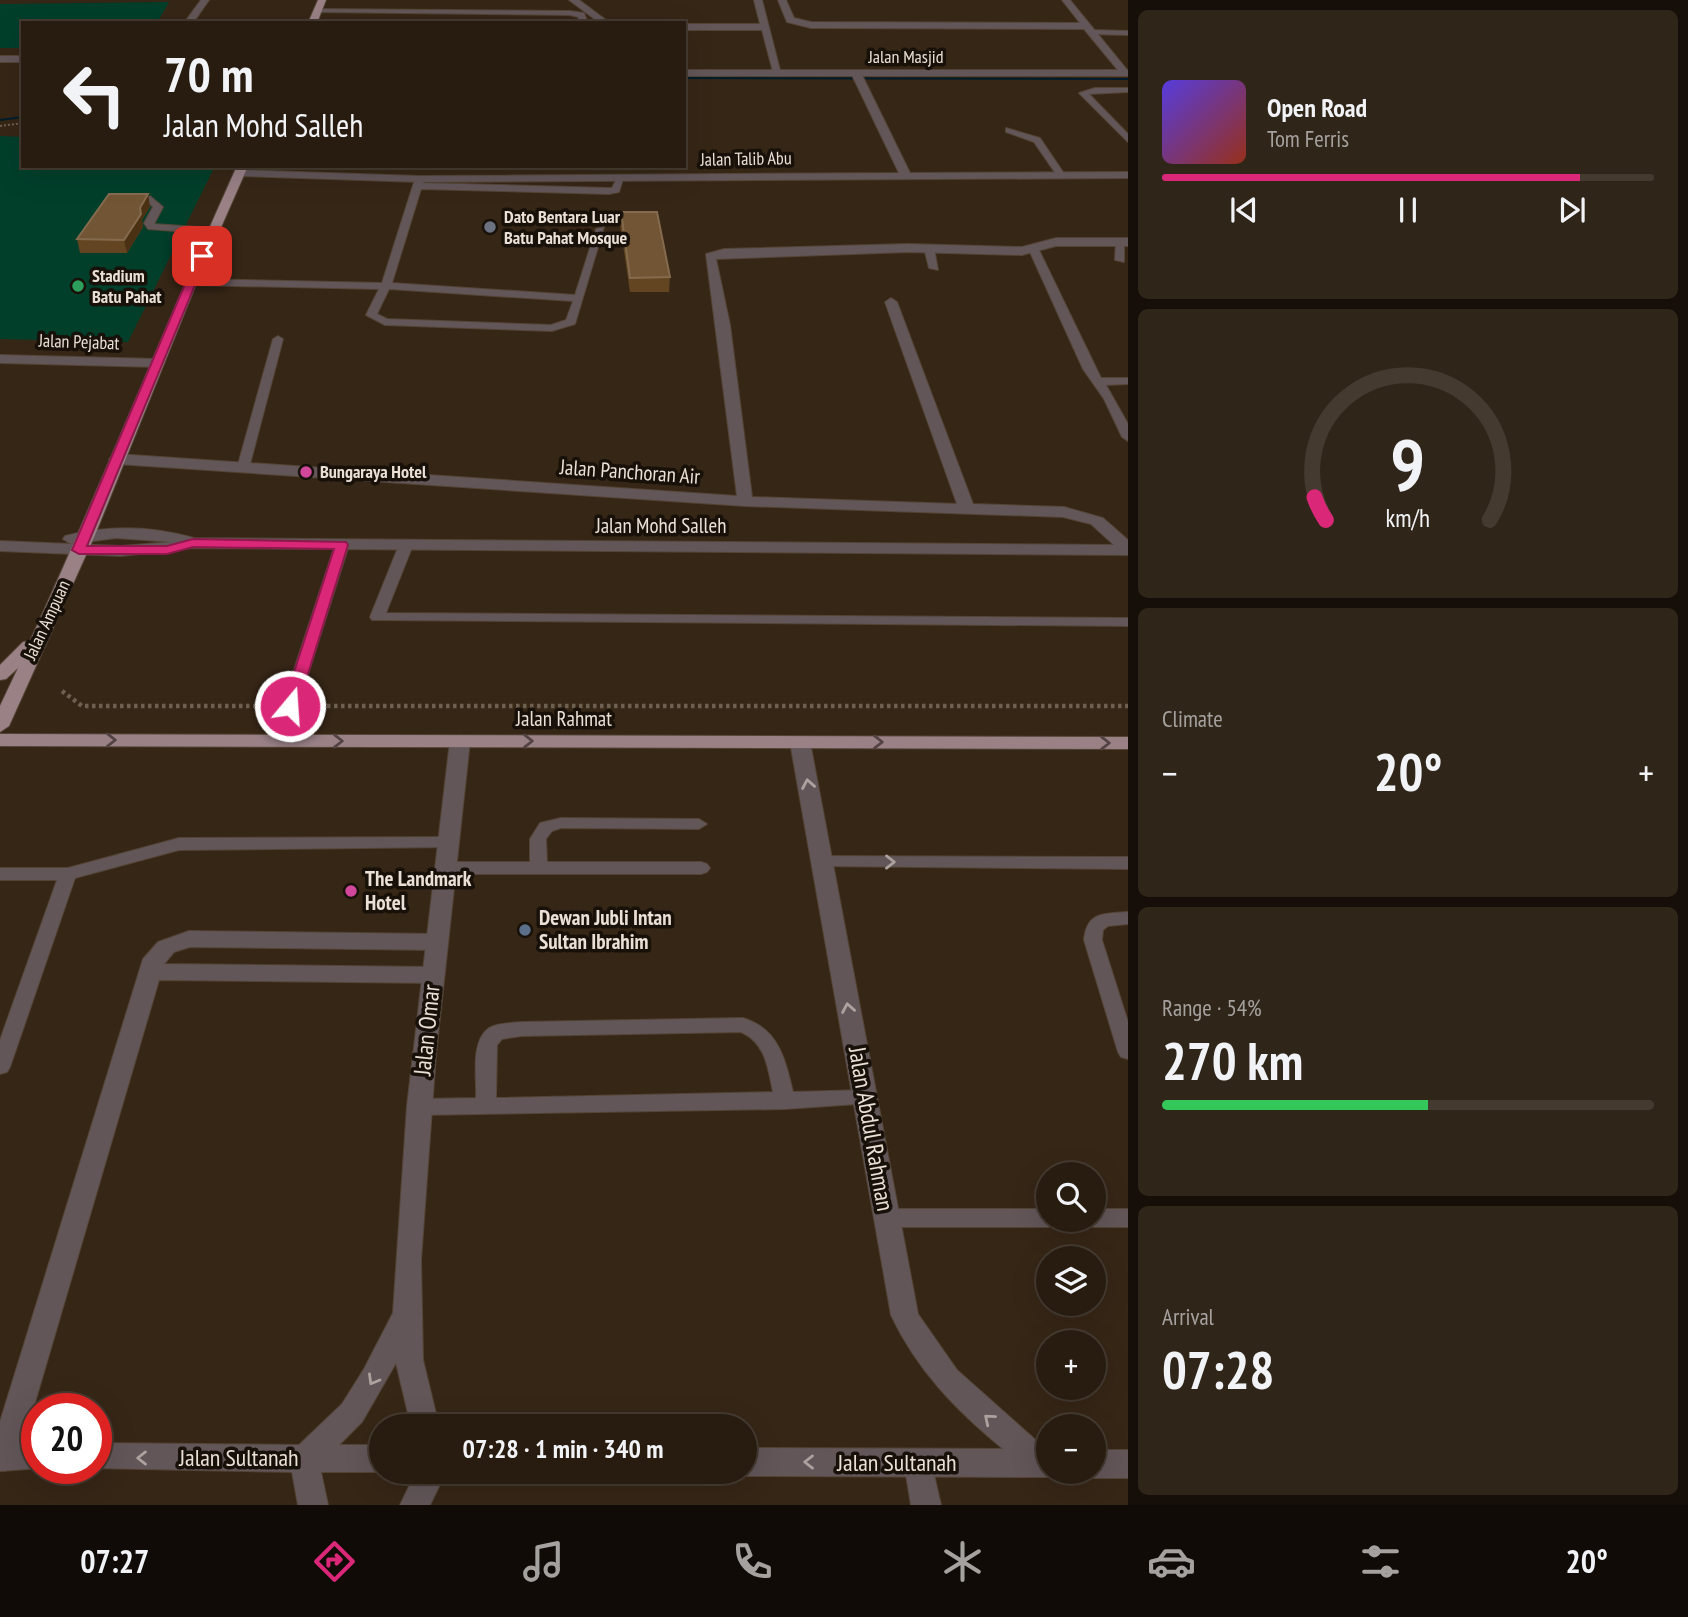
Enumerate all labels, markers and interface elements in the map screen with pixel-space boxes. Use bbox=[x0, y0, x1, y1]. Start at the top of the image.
text: 70 m bbox=[164, 42, 253, 106]
street label: Jalan Masjid bbox=[868, 45, 943, 68]
icon: left bbox=[49, 49, 140, 140]
text: Open Road bbox=[1267, 91, 1367, 124]
text: Jalan Mohd Salleh bbox=[164, 104, 363, 146]
text: Tom Ferris bbox=[1267, 124, 1349, 153]
street label: Jalan Talib Abu bbox=[699, 146, 792, 171]
icon: previous bbox=[1225, 191, 1263, 229]
icon: pause bbox=[1389, 191, 1427, 229]
icon: next bbox=[1553, 191, 1591, 229]
place label: Dato Bentara Luar Batu Pahat Mosque bbox=[504, 205, 628, 249]
marker: Dato Bentara Luar Batu Pahat Mosque bbox=[482, 219, 498, 235]
pin bbox=[172, 226, 232, 286]
icon: arrive bbox=[183, 237, 221, 275]
place label: Stadium Batu Pahat bbox=[92, 264, 162, 308]
marker: Stadium Batu Pahat bbox=[70, 278, 86, 294]
street label: Jalan Pejabat bbox=[37, 329, 120, 354]
text: 9 bbox=[1391, 416, 1425, 510]
street label: Jalan Panchoran Air bbox=[558, 453, 701, 490]
place label: Bungaraya Hotel bbox=[320, 460, 427, 483]
marker: Bungaraya Hotel bbox=[298, 464, 314, 480]
text: km/h bbox=[1386, 501, 1430, 533]
street label: Jalan Mohd Salleh bbox=[595, 512, 726, 539]
street label: Jalan Ampuan bbox=[18, 576, 75, 664]
position arrow bbox=[253, 669, 327, 743]
text: Climate bbox=[1162, 704, 1223, 733]
street label: Jalan Rahmat bbox=[515, 705, 612, 732]
one-way arrow bbox=[106, 732, 117, 748]
one-way arrow bbox=[334, 733, 344, 749]
one-way arrow bbox=[523, 733, 534, 749]
one-way arrow bbox=[873, 734, 884, 750]
one-way arrow bbox=[1101, 735, 1111, 751]
text: 20° bbox=[1374, 738, 1442, 805]
text: − bbox=[1162, 748, 1178, 797]
text: + bbox=[1638, 748, 1654, 797]
one-way arrow bbox=[801, 778, 816, 790]
one-way arrow bbox=[885, 854, 896, 870]
place label: The Landmark Hotel bbox=[365, 865, 472, 916]
marker: The Landmark Hotel bbox=[343, 883, 359, 899]
place label: Dewan Jubli Intan Sultan Ibrahim bbox=[539, 904, 672, 955]
marker: Dewan Jubli Intan Sultan Ibrahim bbox=[517, 922, 533, 938]
street label: Jalan Omar bbox=[406, 983, 447, 1078]
text: Range · 54% bbox=[1162, 993, 1262, 1022]
one-way arrow bbox=[842, 1002, 857, 1014]
text: 270 km bbox=[1162, 1027, 1303, 1094]
street label: Jalan Abdul Rahman bbox=[842, 1043, 901, 1213]
map controls bbox=[1036, 1162, 1106, 1484]
button: search bbox=[1036, 1162, 1106, 1232]
button: layers bbox=[1036, 1246, 1106, 1316]
text: Arrival bbox=[1162, 1302, 1214, 1331]
button: + bbox=[1036, 1330, 1106, 1400]
text: 07:28 bbox=[1162, 1336, 1274, 1403]
one-way arrow bbox=[368, 1372, 381, 1385]
speed limit sign: 20 bbox=[21, 1393, 112, 1484]
button: − bbox=[1036, 1414, 1106, 1484]
one-way arrow bbox=[984, 1415, 997, 1427]
text: 07:28 · 1 min · 340 m bbox=[463, 1432, 663, 1465]
street label: Jalan Sultanah bbox=[178, 1442, 299, 1473]
street label: Jalan Sultanah bbox=[836, 1447, 957, 1478]
one-way arrow bbox=[136, 1450, 147, 1466]
one-way arrow bbox=[803, 1454, 813, 1470]
icon: directions bbox=[310, 1537, 359, 1586]
icon: music bbox=[519, 1537, 568, 1586]
icon: phone bbox=[728, 1537, 777, 1586]
icon: climate bbox=[938, 1537, 987, 1586]
icon: car bbox=[1147, 1537, 1196, 1586]
icon: filters bbox=[1356, 1537, 1405, 1586]
text: 07:27 bbox=[80, 1540, 149, 1582]
text: 20° bbox=[1566, 1540, 1608, 1582]

